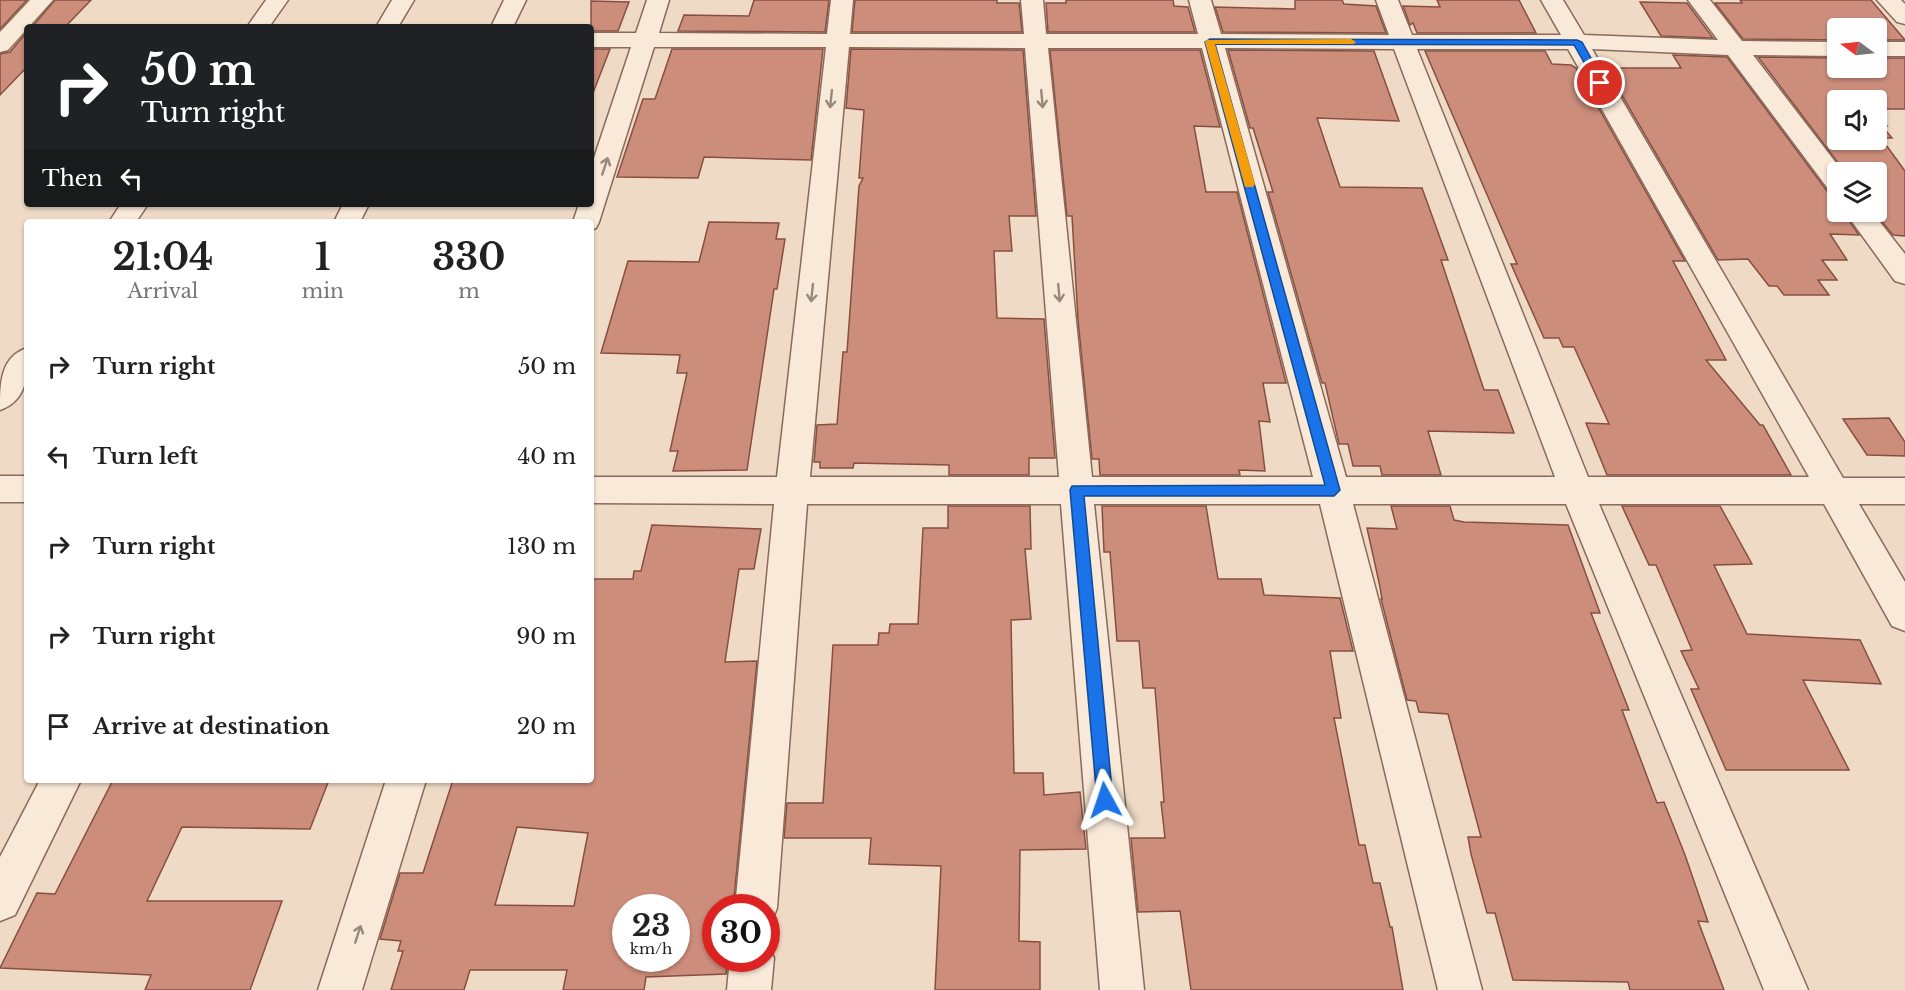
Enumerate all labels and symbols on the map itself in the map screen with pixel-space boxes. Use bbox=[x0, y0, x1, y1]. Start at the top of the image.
north arrow bbox=[1827, 18, 1887, 78]
pin bbox=[1574, 57, 1625, 108]
one-way arrow bbox=[825, 88, 836, 108]
one-way arrow bbox=[1036, 89, 1047, 109]
one-way arrow bbox=[600, 157, 611, 176]
one-way arrow bbox=[806, 282, 817, 302]
one-way arrow bbox=[1054, 283, 1065, 303]
position arrow bbox=[1073, 768, 1137, 832]
speed limit sign: 30 bbox=[702, 894, 780, 972]
one-way arrow bbox=[353, 925, 364, 944]

